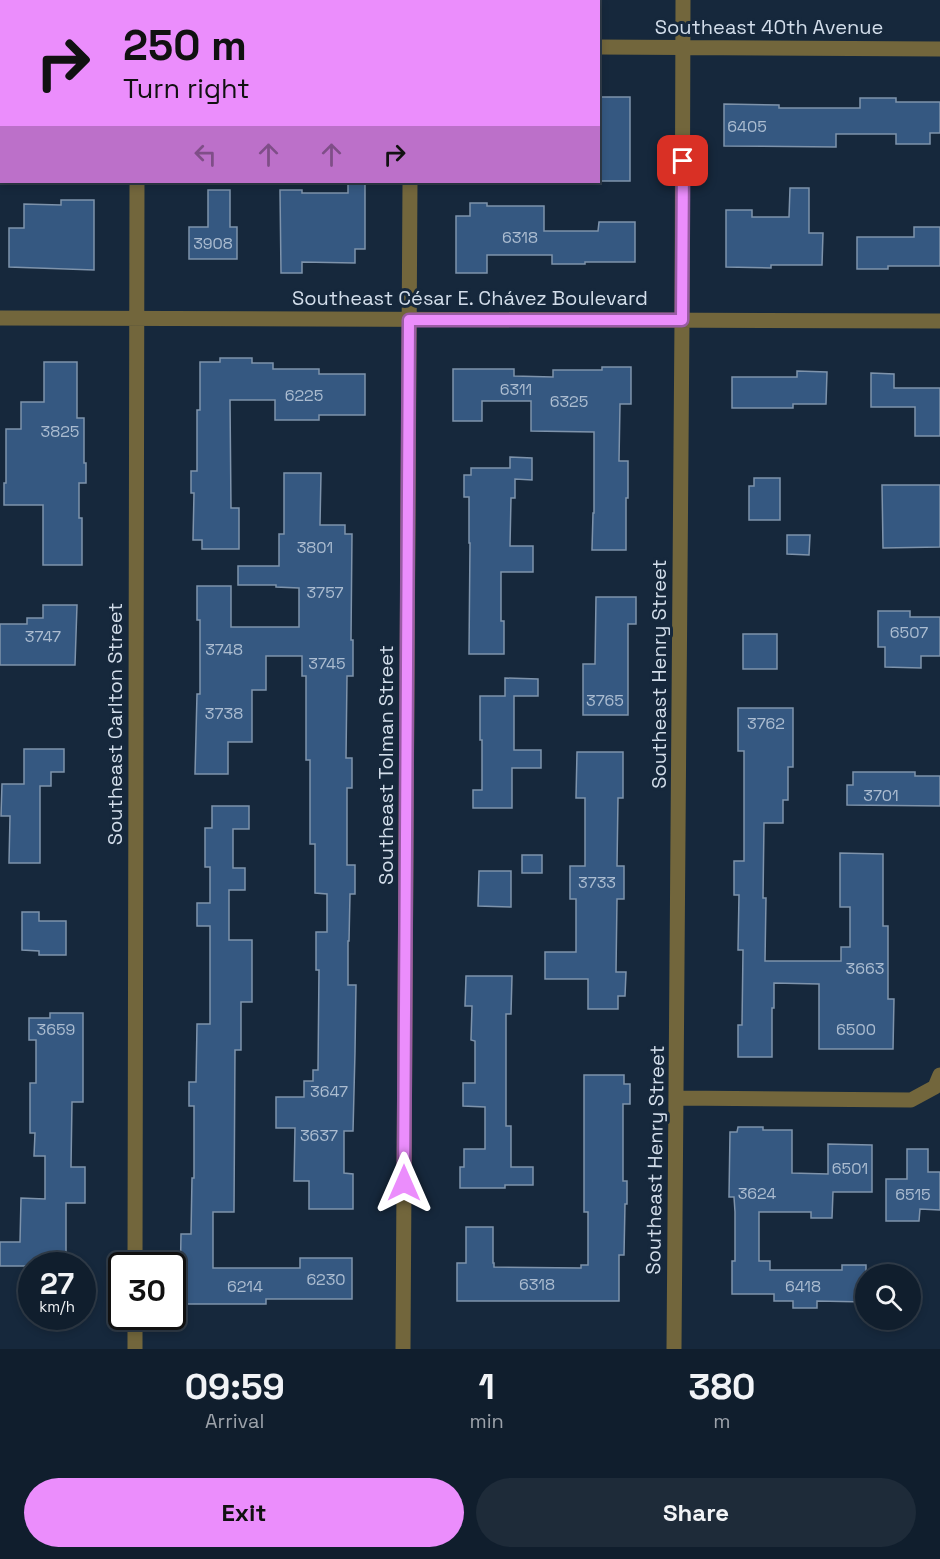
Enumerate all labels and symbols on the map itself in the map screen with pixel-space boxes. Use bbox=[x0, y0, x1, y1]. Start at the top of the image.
street label: Southeast 40th Avenue bbox=[655, 14, 883, 40]
house number: 6405 bbox=[727, 116, 767, 137]
pin bbox=[657, 135, 708, 186]
house number: 6318 bbox=[502, 227, 538, 248]
house number: 3908 bbox=[193, 233, 233, 254]
street label: Southeast César E. Chávez Boulevard bbox=[292, 285, 648, 311]
house number: 6311 bbox=[500, 379, 532, 400]
house number: 6225 bbox=[285, 385, 323, 406]
house number: 6325 bbox=[550, 391, 588, 412]
house number: 3825 bbox=[41, 421, 79, 442]
house number: 3801 bbox=[297, 537, 333, 558]
street label: Southeast Henry Street bbox=[646, 559, 672, 789]
house number: 3757 bbox=[306, 582, 344, 603]
street label: Southeast Carlton Street bbox=[102, 603, 128, 845]
house number: 6507 bbox=[890, 622, 928, 643]
house number: 3747 bbox=[25, 626, 61, 647]
house number: 3748 bbox=[205, 639, 243, 660]
street label: Southeast Tolman Street bbox=[373, 645, 399, 885]
house number: 3745 bbox=[308, 653, 346, 674]
house number: 3765 bbox=[586, 690, 624, 711]
house number: 3738 bbox=[205, 703, 243, 724]
house number: 3762 bbox=[747, 713, 785, 734]
house number: 3701 bbox=[863, 785, 899, 806]
house number: 3733 bbox=[578, 872, 616, 893]
house number: 3663 bbox=[846, 958, 884, 979]
house number: 3659 bbox=[37, 1019, 75, 1040]
house number: 6500 bbox=[836, 1019, 876, 1040]
street label: Southeast Henry Street bbox=[640, 1045, 670, 1275]
house number: 3647 bbox=[310, 1081, 348, 1102]
house number: 3637 bbox=[300, 1125, 338, 1146]
position arrow bbox=[372, 1151, 436, 1215]
house number: 6501 bbox=[832, 1158, 868, 1179]
house number: 3624 bbox=[738, 1183, 776, 1204]
house number: 6515 bbox=[895, 1184, 931, 1205]
speed limit sign: 30 bbox=[108, 1252, 186, 1330]
house number: 6230 bbox=[306, 1269, 346, 1290]
house number: 6318 bbox=[519, 1274, 555, 1295]
house number: 6214 bbox=[227, 1276, 263, 1297]
house number: 6418 bbox=[785, 1276, 821, 1297]

